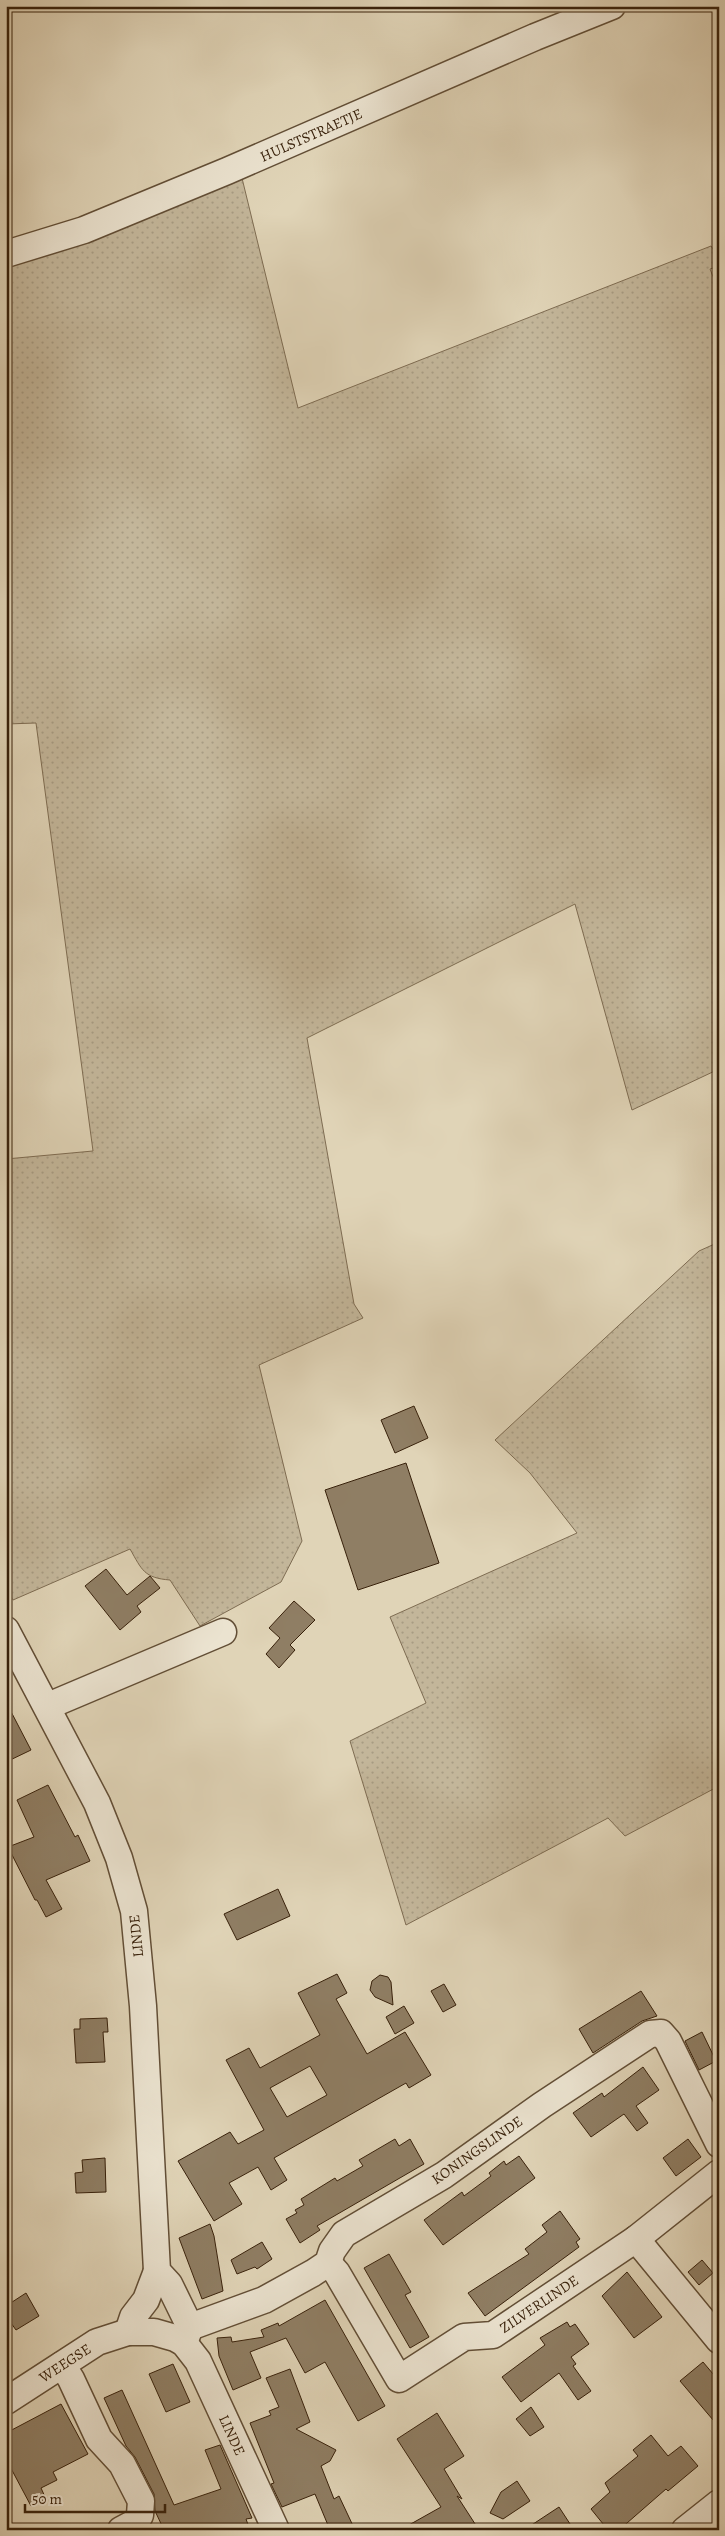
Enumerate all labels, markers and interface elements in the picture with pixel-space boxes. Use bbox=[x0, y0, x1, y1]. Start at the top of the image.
street label: HULSTSTRAETJE bbox=[257, 103, 365, 167]
street label: LINDE bbox=[124, 1914, 148, 1958]
street label: KONINGSLINDE bbox=[427, 2111, 527, 2189]
street label: ZILVERLINDE bbox=[496, 2270, 582, 2338]
street label: WEEGSE bbox=[34, 2339, 95, 2388]
street label: LINDE bbox=[214, 2411, 250, 2459]
scale bar bbox=[25, 2481, 165, 2513]
text: 50 m bbox=[32, 2489, 62, 2509]

